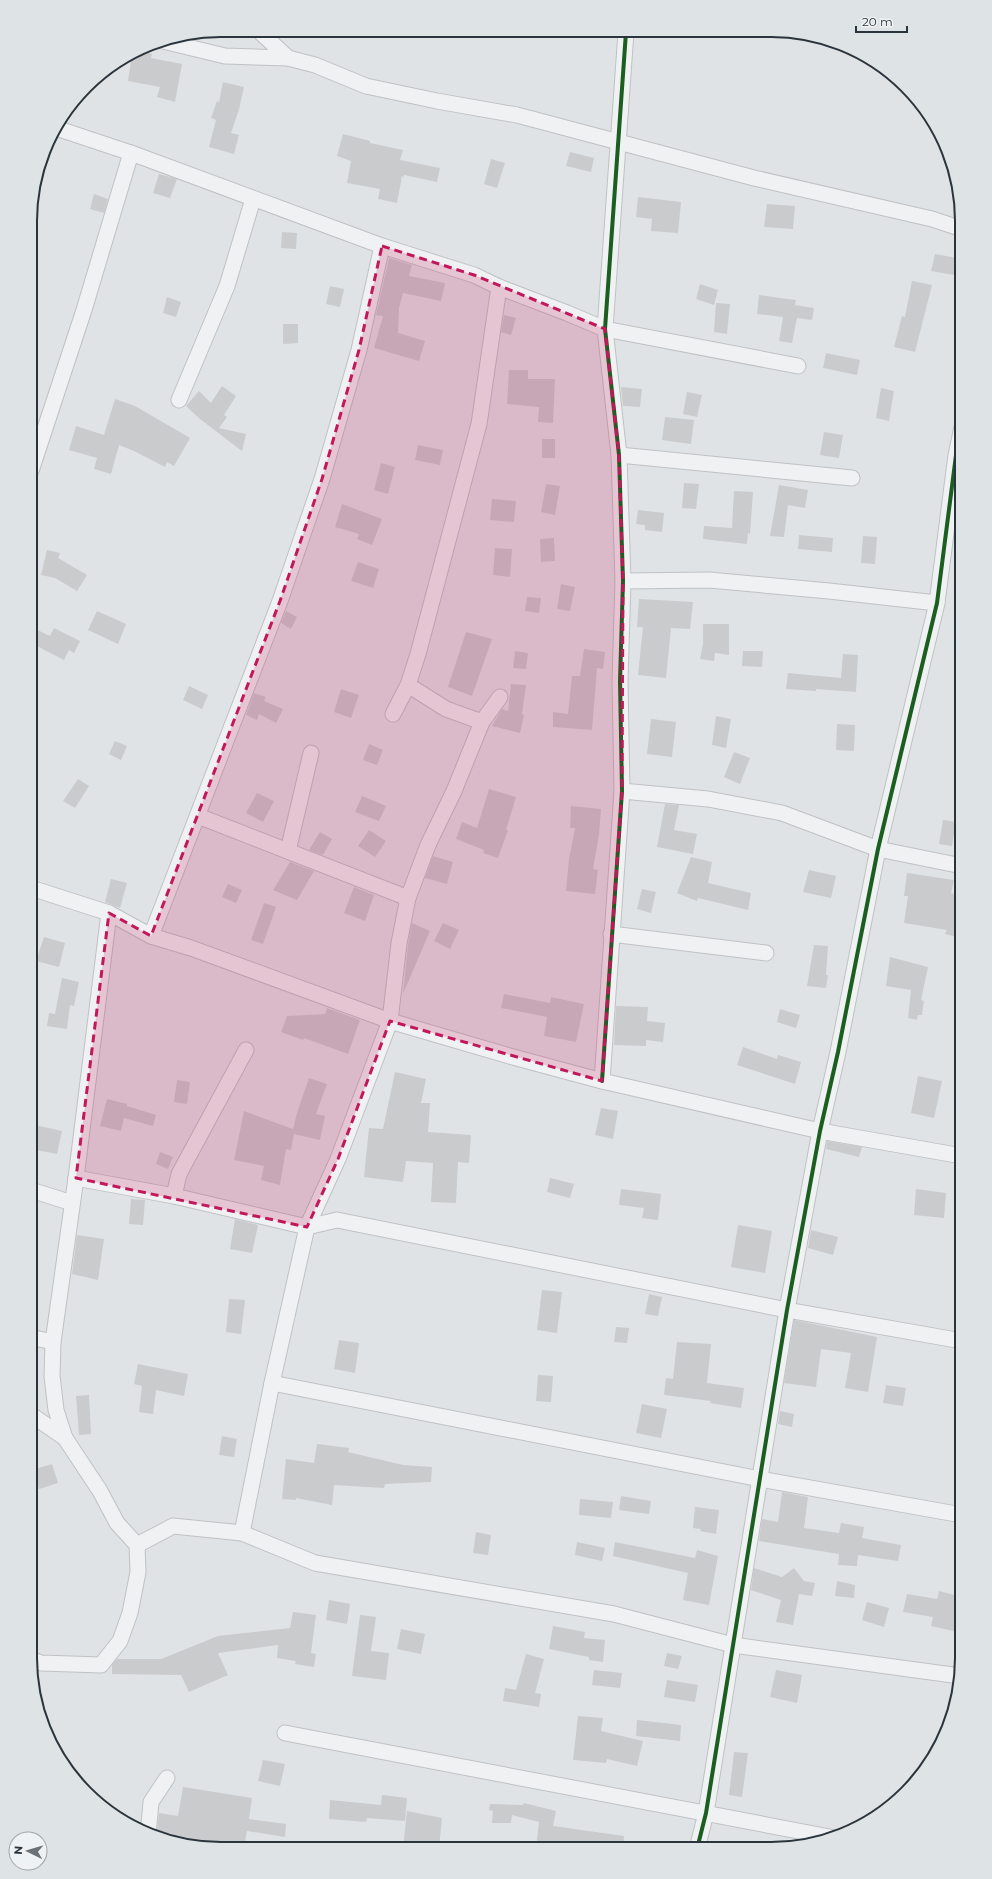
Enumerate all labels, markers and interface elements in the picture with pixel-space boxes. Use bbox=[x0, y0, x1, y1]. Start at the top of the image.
scale bar bbox=[856, 8, 907, 34]
text: 20 m bbox=[862, 14, 893, 29]
north arrow bbox=[8, 1831, 48, 1871]
text: N bbox=[11, 1845, 25, 1855]

